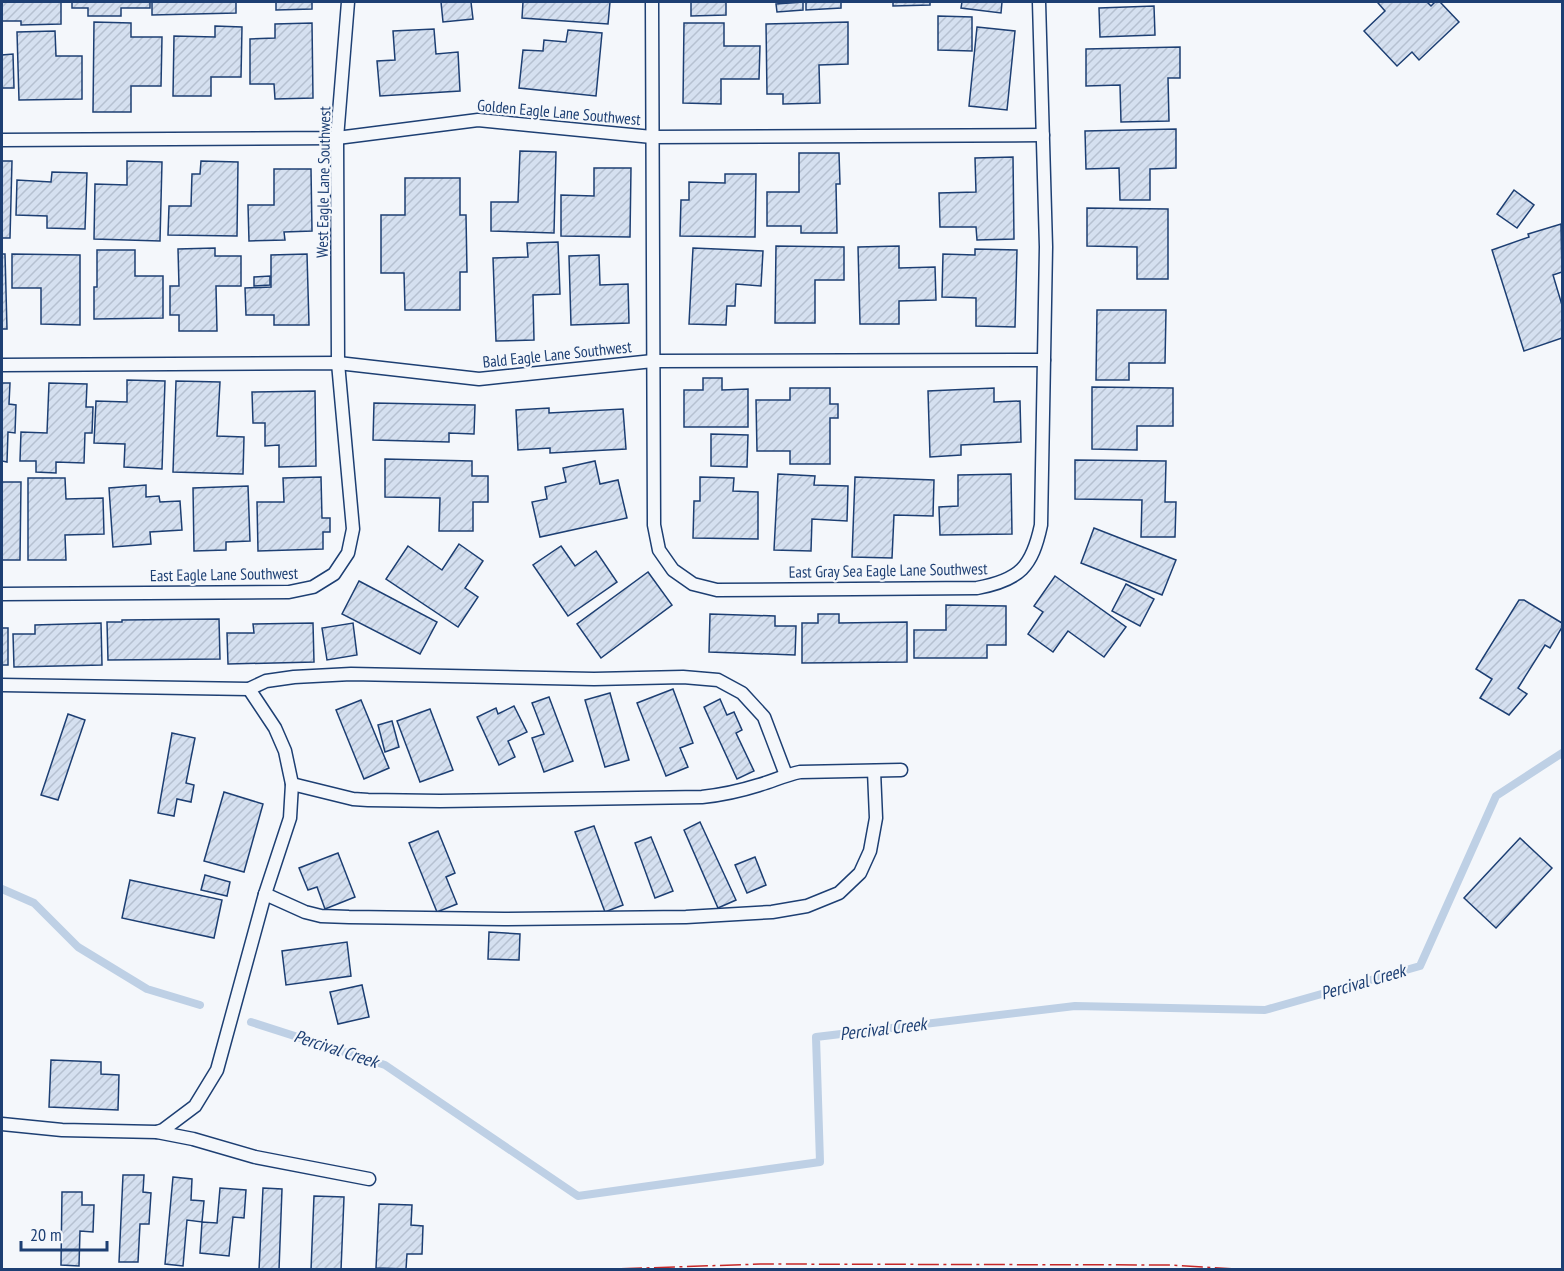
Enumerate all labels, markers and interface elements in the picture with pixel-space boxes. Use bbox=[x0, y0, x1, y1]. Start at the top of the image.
street label: Golden Eagle Lane Southwest bbox=[476, 95, 642, 129]
street label: West Eagle Lane Southwest bbox=[312, 105, 334, 258]
street label: Bald Eagle Lane Southwest bbox=[482, 336, 633, 372]
street label: East Gray Sea Eagle Lane Southwest bbox=[788, 558, 988, 582]
street label: East Eagle Lane Southwest bbox=[150, 563, 299, 585]
water label: Percival Creek bbox=[1318, 958, 1410, 1005]
water label: Percival Creek bbox=[838, 1012, 930, 1045]
water label: Percival Creek bbox=[291, 1024, 383, 1074]
scale bar bbox=[21, 1214, 106, 1252]
text: 20 m bbox=[30, 1223, 62, 1246]

